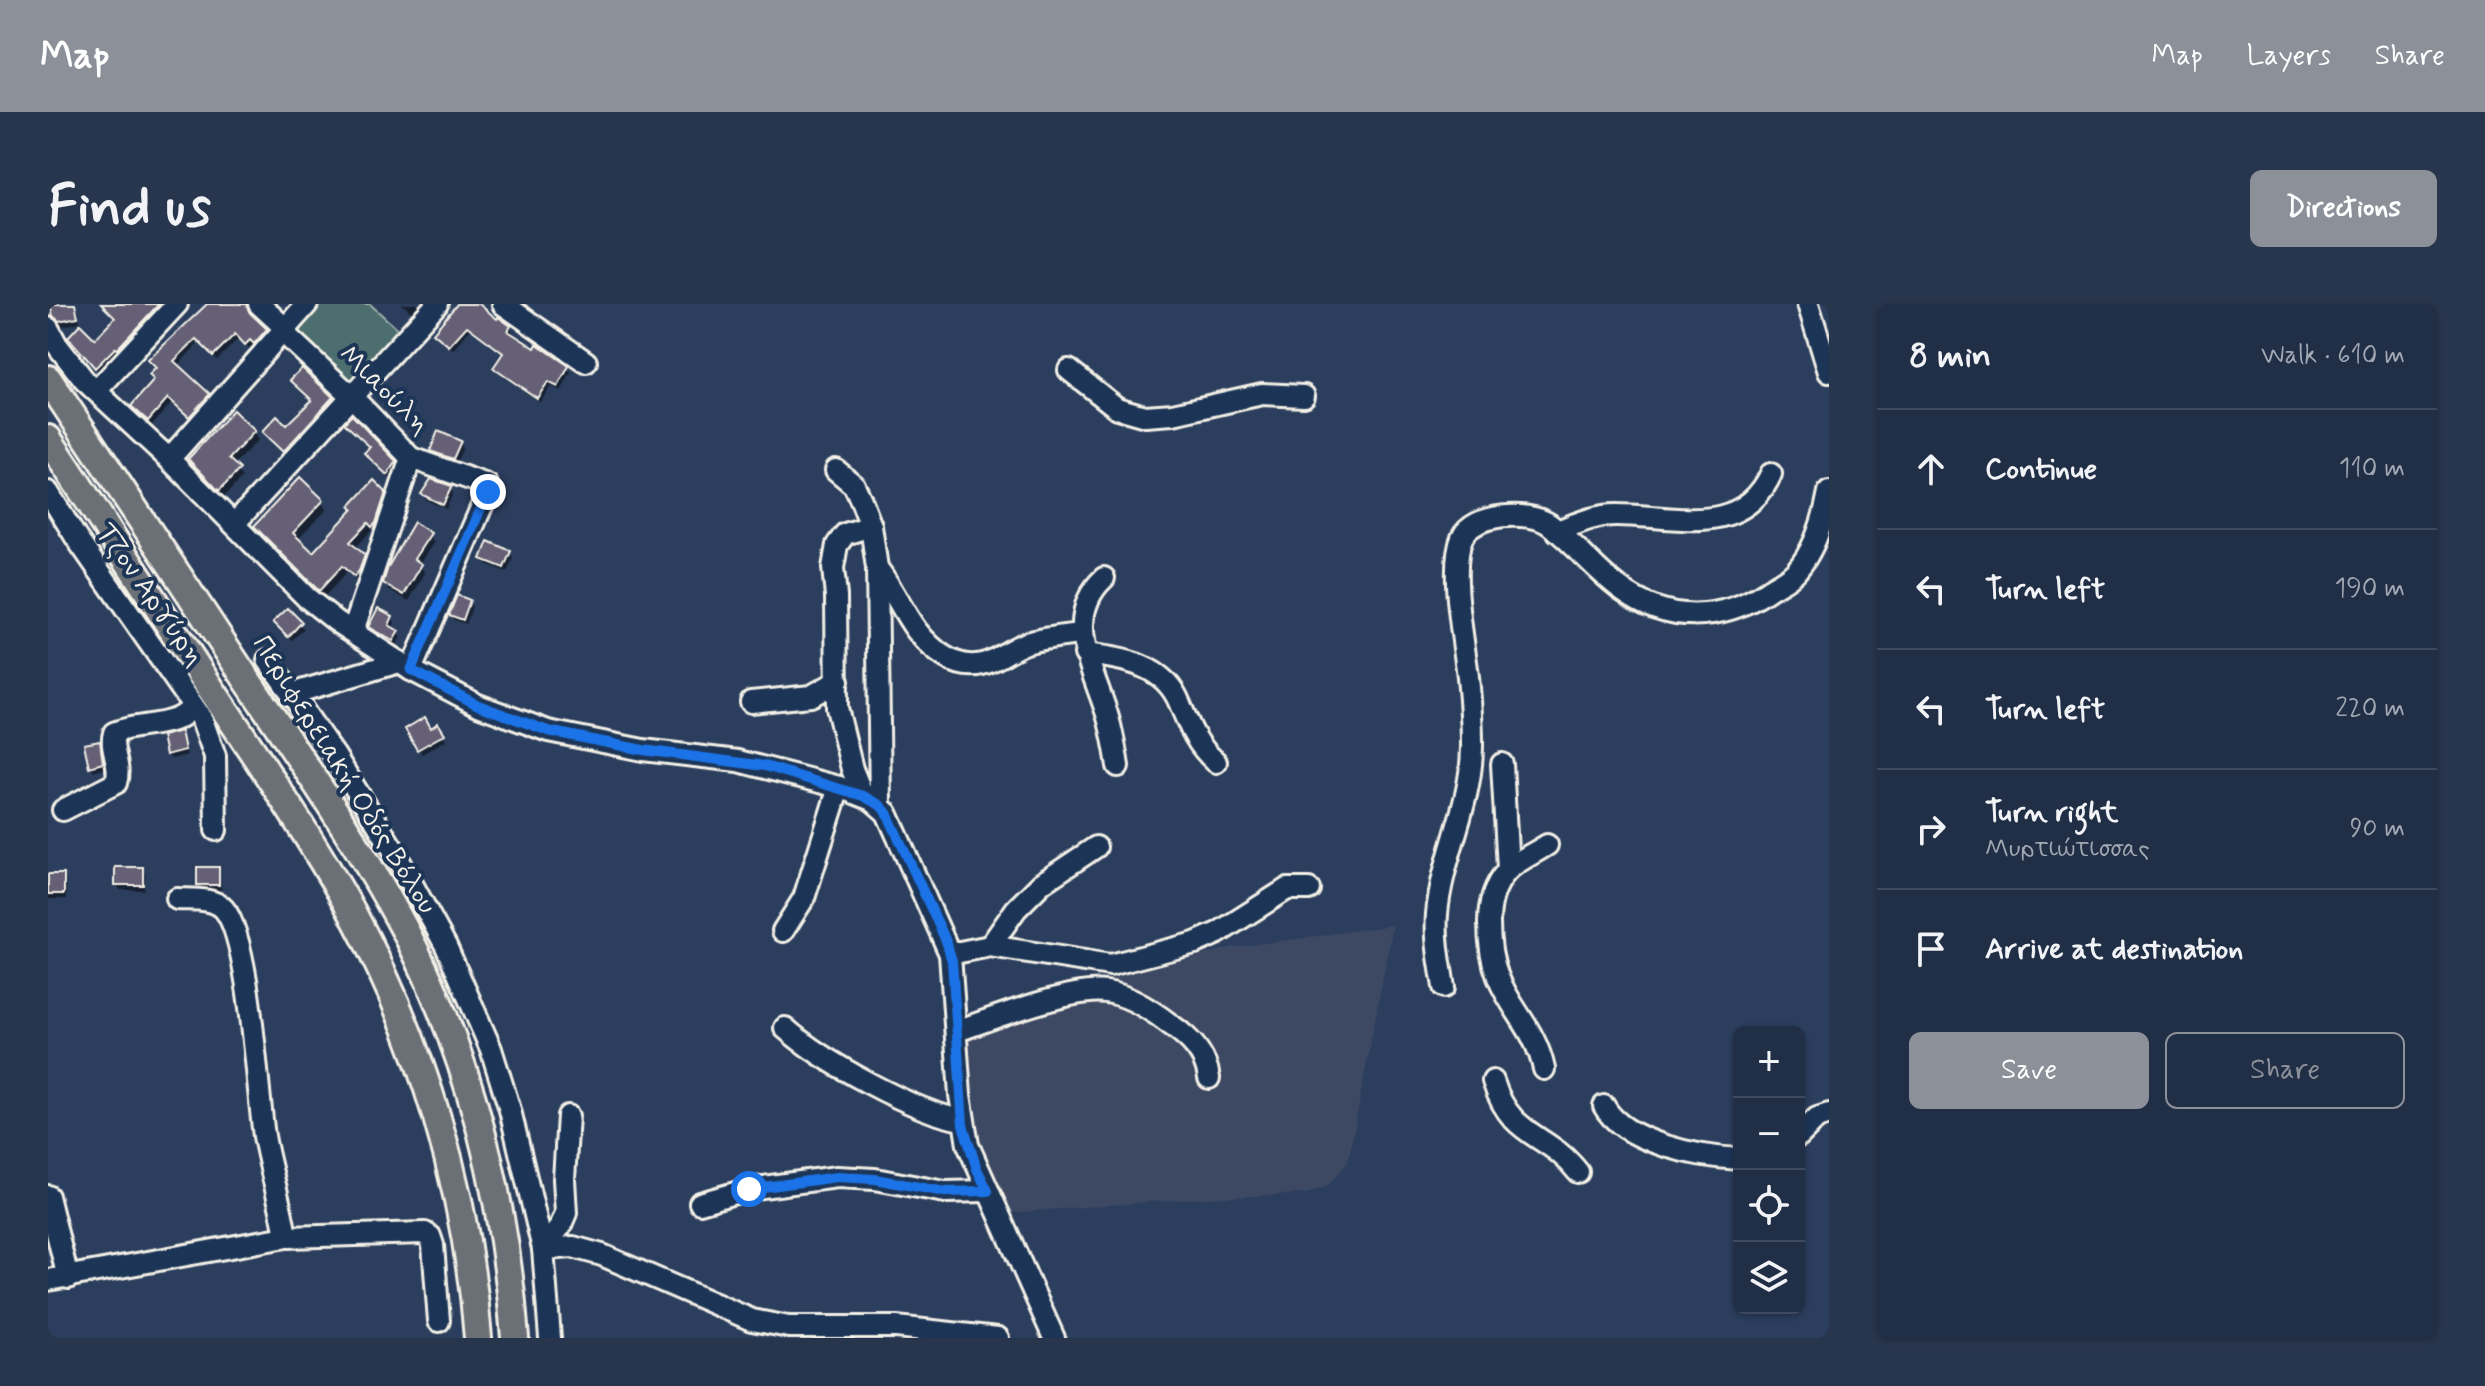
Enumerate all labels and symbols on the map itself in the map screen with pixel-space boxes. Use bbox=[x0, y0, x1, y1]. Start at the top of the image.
street label: Μιαούλη bbox=[330, 337, 438, 443]
route end bbox=[470, 474, 506, 510]
street label: Τζον Αργύρη bbox=[87, 516, 213, 674]
street label: Περιφερειακή Οδός Βόλου bbox=[243, 629, 445, 921]
route start bbox=[731, 1171, 767, 1207]

